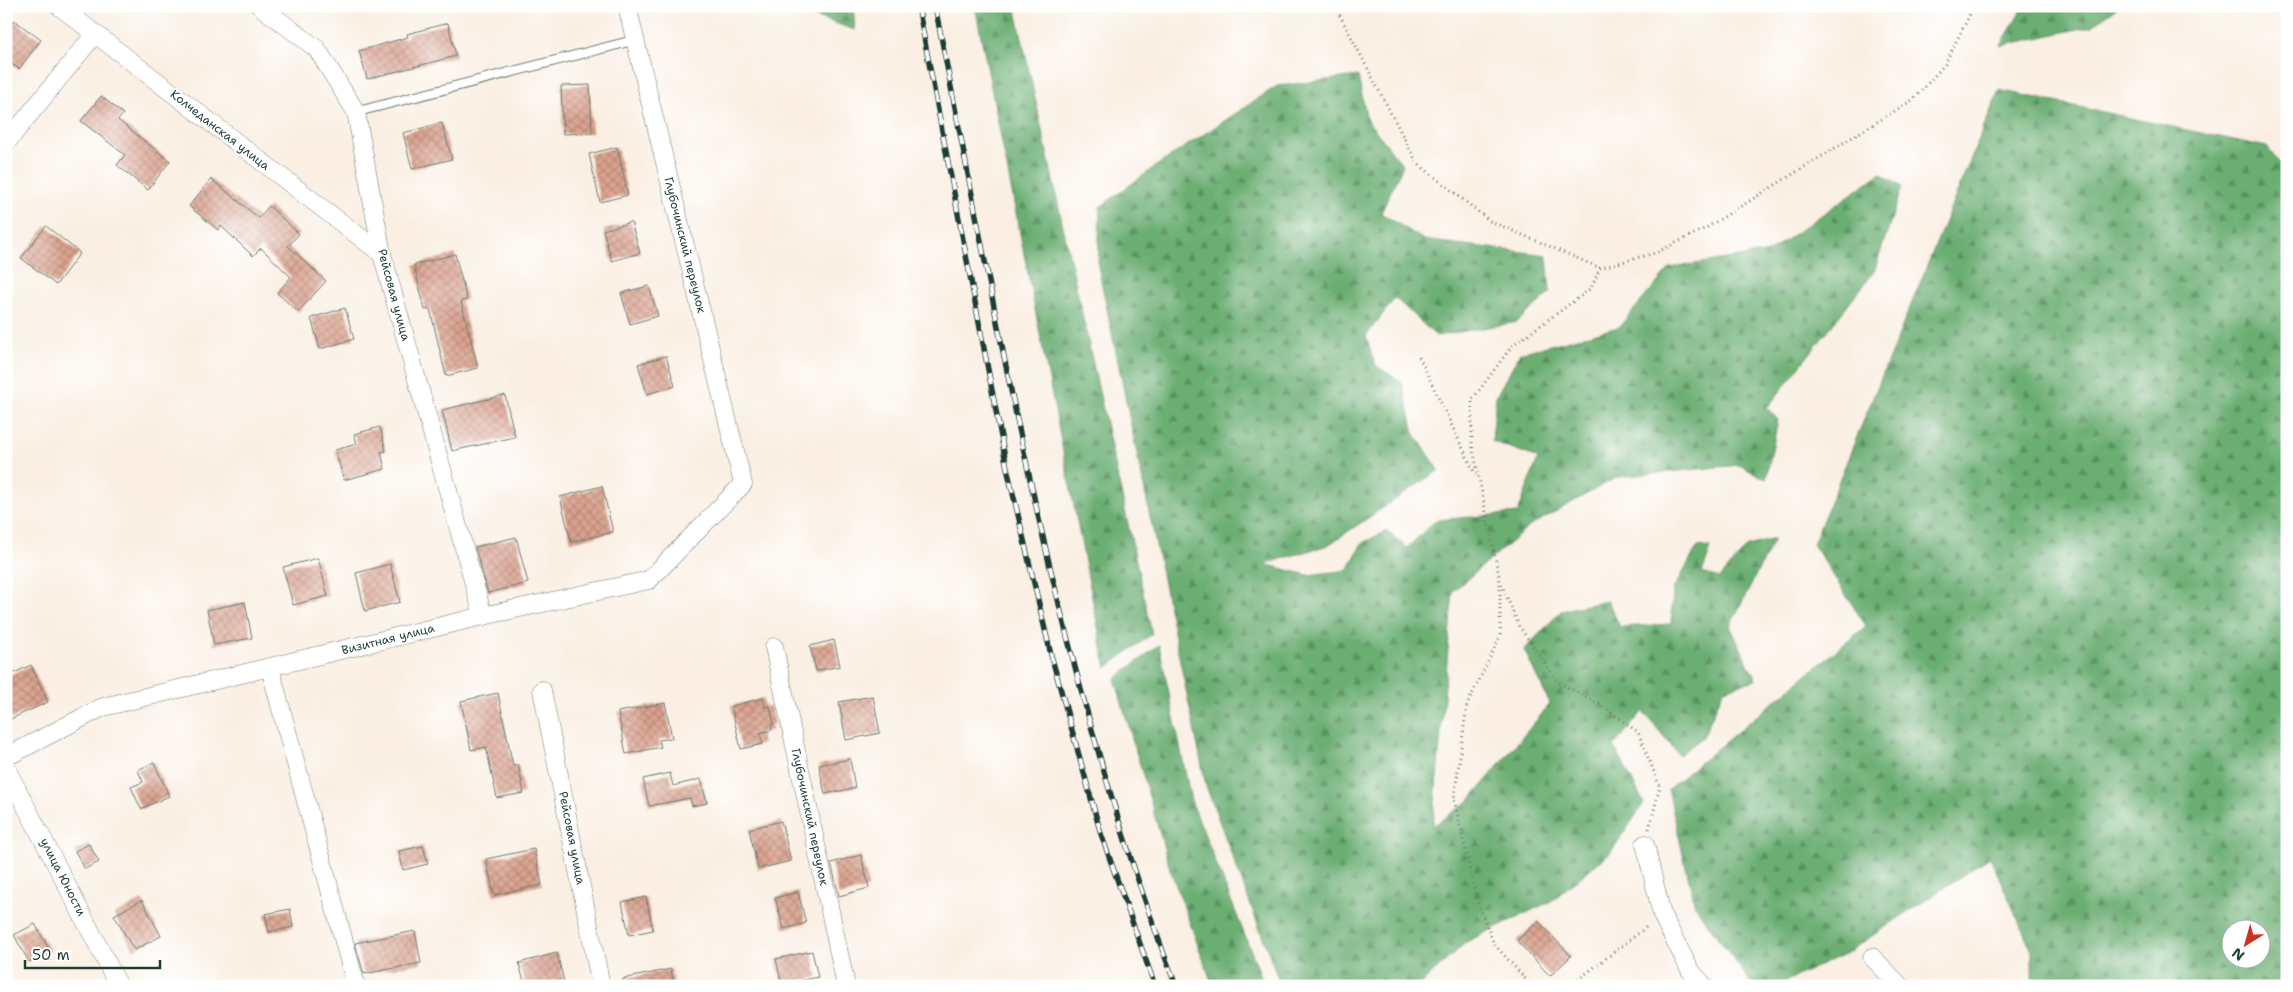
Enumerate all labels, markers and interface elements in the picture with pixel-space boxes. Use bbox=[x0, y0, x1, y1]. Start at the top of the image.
street label: Колчеданская улица bbox=[167, 86, 273, 174]
street label: Глубочинский переулок bbox=[660, 175, 710, 315]
street label: Рейсовая улица bbox=[374, 247, 414, 343]
street label: Визитная улица bbox=[340, 620, 437, 658]
street label: Глубочинский переулок bbox=[788, 747, 832, 888]
street label: Рейсовая улица bbox=[555, 790, 589, 886]
street label: улица Юности bbox=[36, 835, 90, 919]
north arrow bbox=[2220, 920, 2270, 970]
scale bar bbox=[25, 937, 160, 969]
text: N bbox=[2228, 944, 2248, 965]
text: 50 m bbox=[32, 945, 70, 965]

